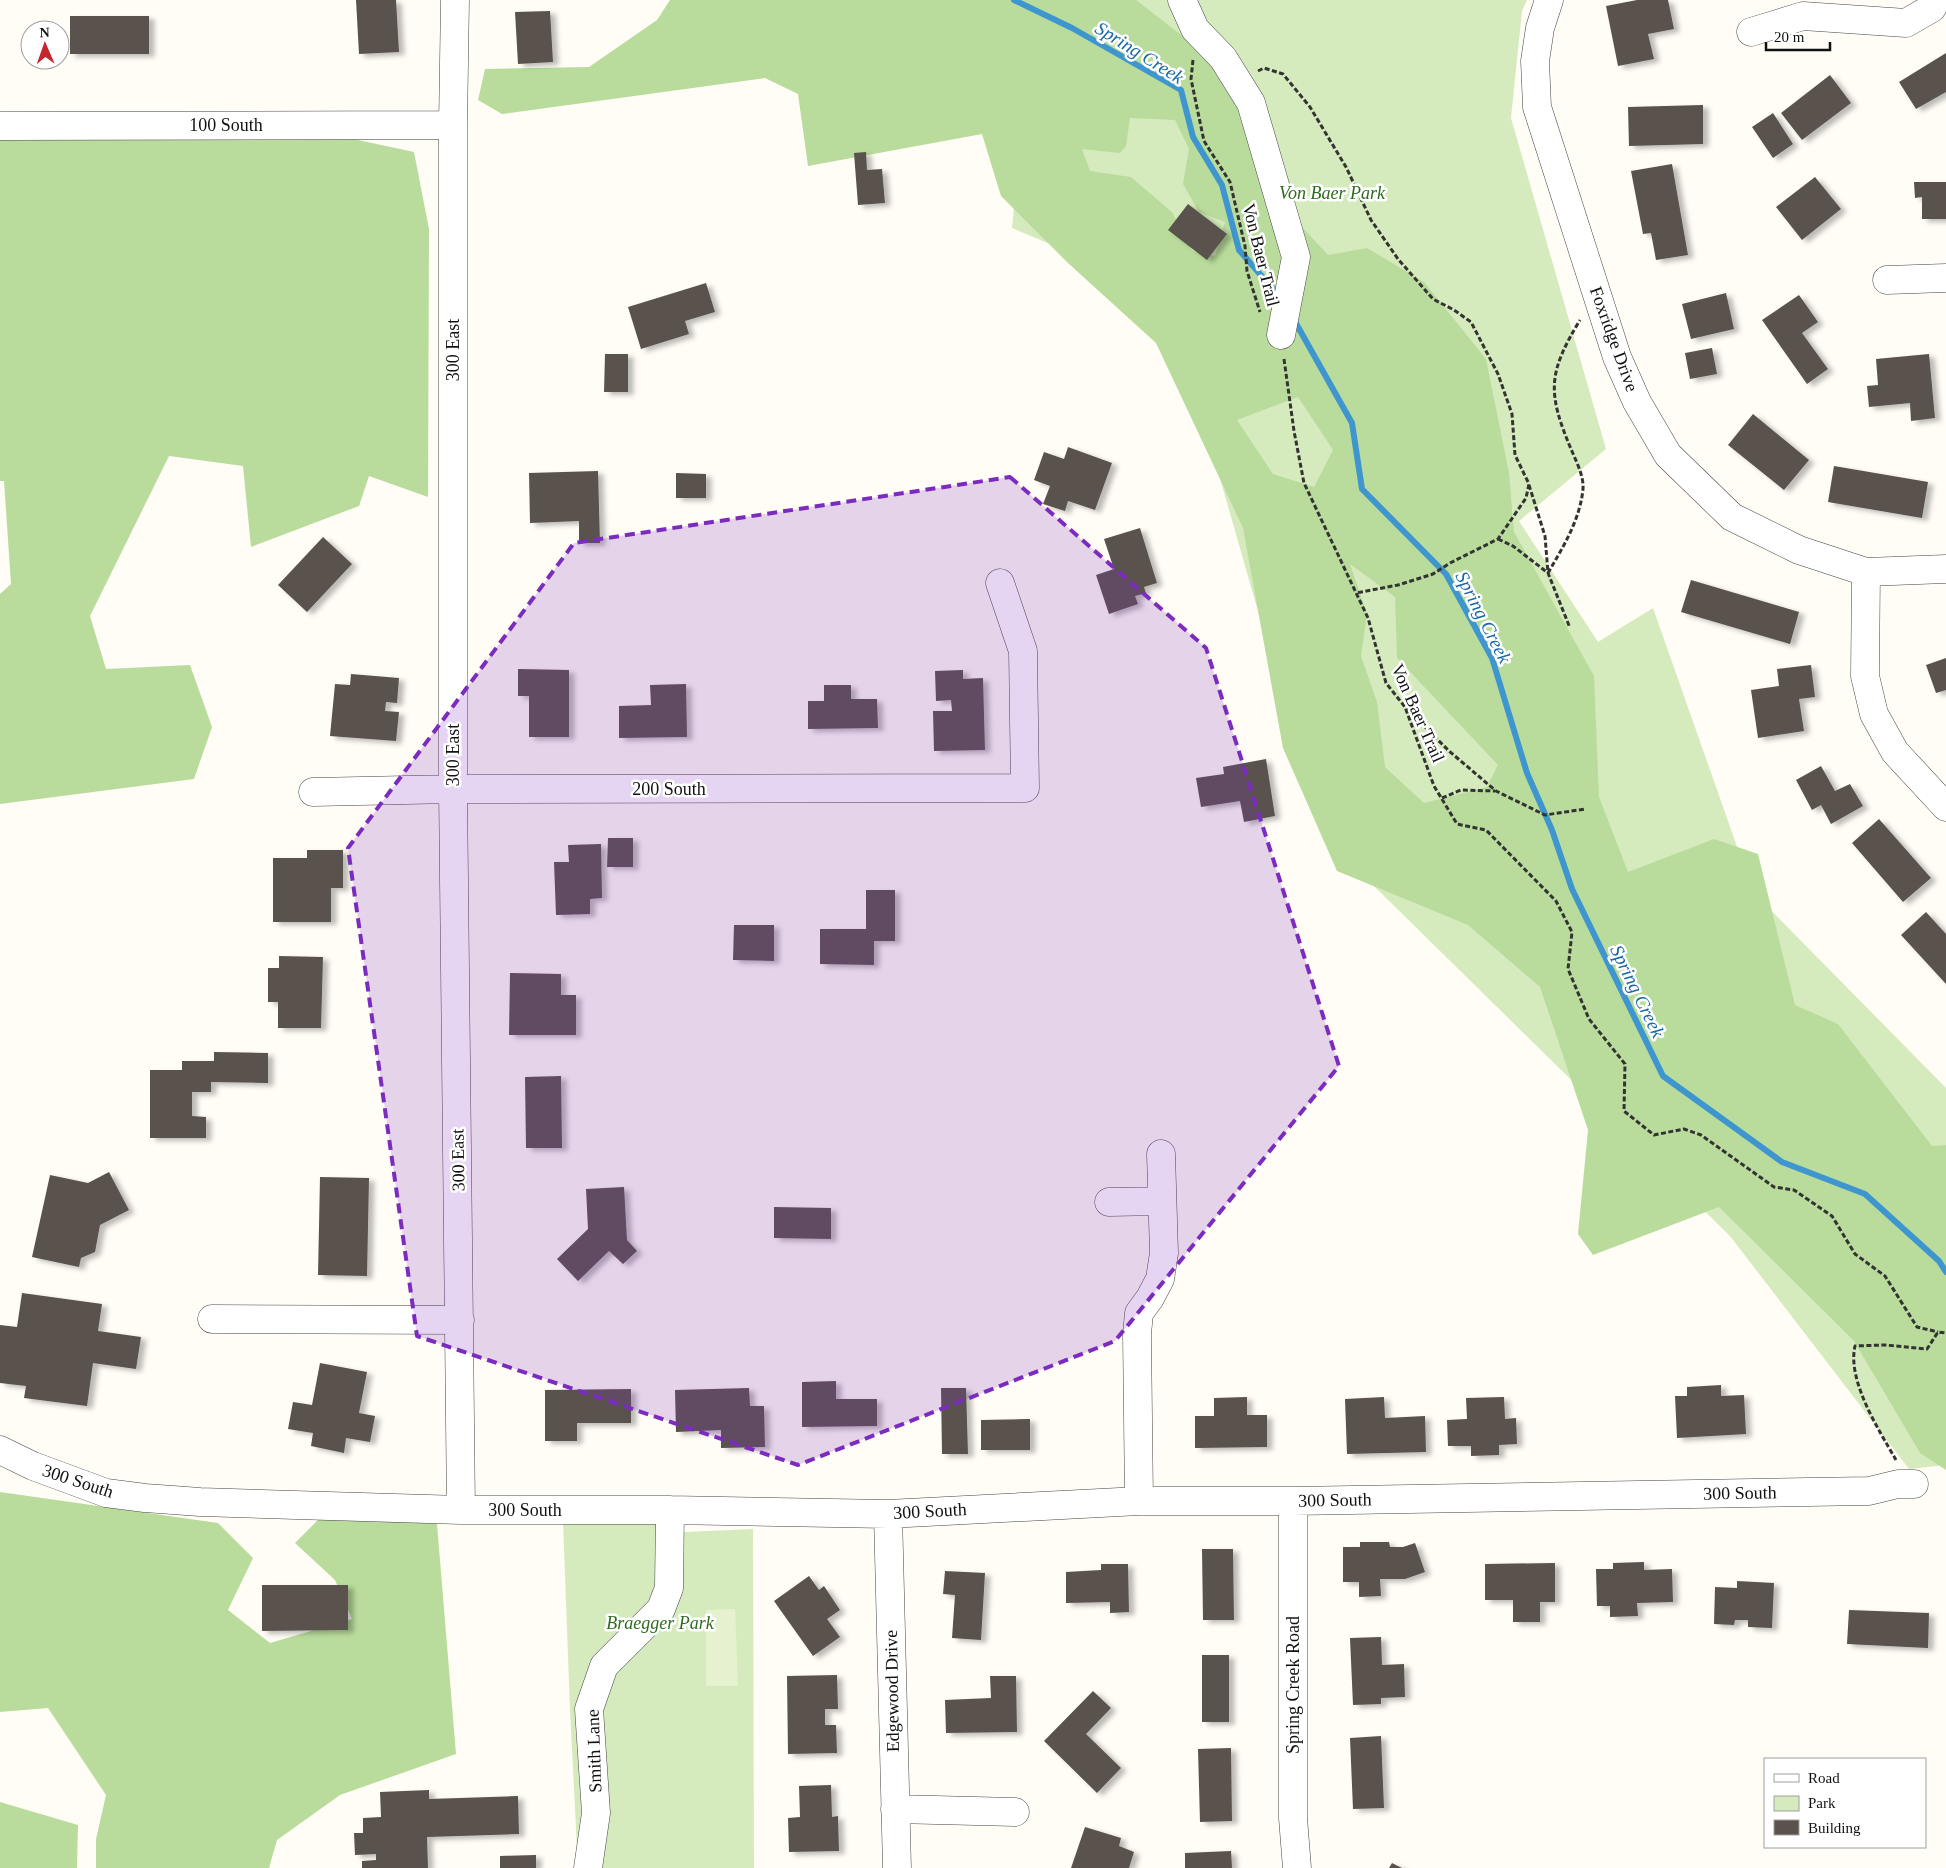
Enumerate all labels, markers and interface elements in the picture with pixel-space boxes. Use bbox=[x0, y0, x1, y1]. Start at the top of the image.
water label: Spring Creek bbox=[1092, 17, 1188, 88]
north arrow bbox=[20, 20, 70, 70]
scale bar bbox=[1766, 20, 1830, 52]
text: N bbox=[39, 25, 50, 40]
text: 20 m bbox=[1774, 29, 1805, 45]
street label: 100 South bbox=[189, 115, 263, 135]
park label: Von Baer Park bbox=[1279, 183, 1386, 203]
street label: Von Baer Trail bbox=[1239, 201, 1283, 309]
street label: Foxridge Drive bbox=[1586, 284, 1642, 394]
street label: 300 East bbox=[443, 319, 463, 381]
water label: Spring Creek bbox=[1451, 568, 1516, 667]
street label: Von Baer Trail bbox=[1387, 661, 1449, 765]
street label: 300 East bbox=[443, 724, 463, 786]
street label: 200 South bbox=[632, 779, 706, 799]
water label: Spring Creek bbox=[1606, 942, 1669, 1041]
street label: 300 East bbox=[447, 1129, 469, 1191]
street label: 300 South bbox=[40, 1460, 116, 1502]
street label: 300 South bbox=[1703, 1482, 1777, 1504]
street label: 300 South bbox=[1298, 1489, 1372, 1511]
street label: 300 South bbox=[893, 1499, 967, 1523]
street label: 300 South bbox=[488, 1500, 562, 1520]
park label: Braegger Park bbox=[606, 1613, 715, 1633]
street label: Spring Creek Road bbox=[1283, 1616, 1303, 1754]
street label: Edgewood Drive bbox=[881, 1630, 903, 1752]
street label: Smith Lane bbox=[583, 1709, 605, 1793]
legend bbox=[1764, 1758, 1926, 1848]
text: Road bbox=[1808, 1770, 1840, 1786]
text: Park bbox=[1808, 1795, 1836, 1811]
text: Building bbox=[1808, 1820, 1861, 1836]

